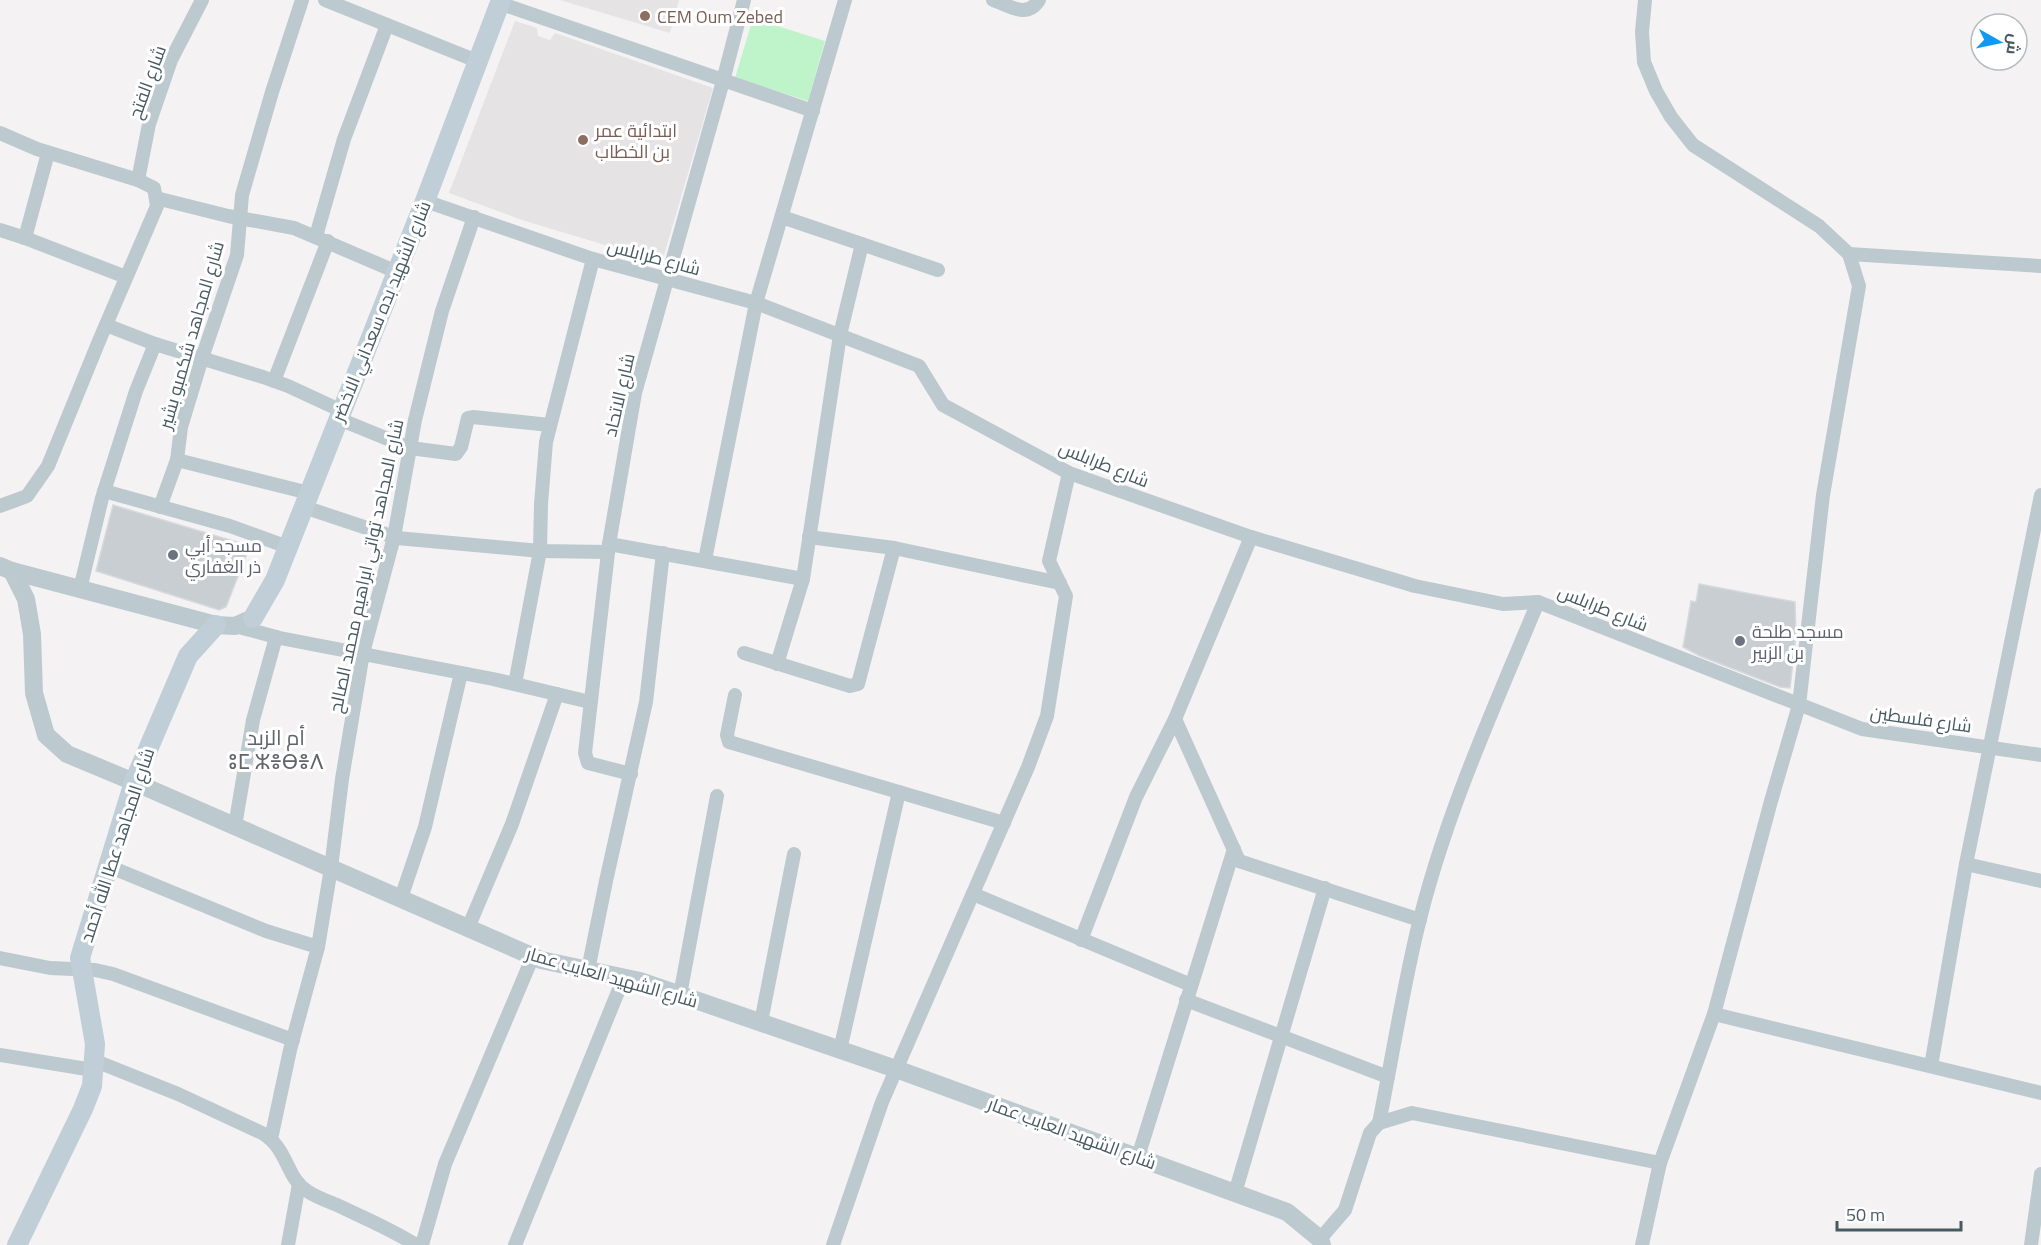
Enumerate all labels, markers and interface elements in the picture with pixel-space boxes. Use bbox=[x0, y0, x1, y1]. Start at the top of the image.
place label: CEM Oum Zebed bbox=[657, 3, 783, 30]
marker: CEM Oum Zebed bbox=[638, 9, 652, 23]
north arrow bbox=[1969, 12, 2029, 72]
text: ش bbox=[2000, 32, 2027, 56]
street label: شارع الفتح bbox=[121, 41, 173, 123]
place label: ابتدائية عمر بن الخطاب bbox=[594, 117, 677, 165]
marker: ابتدائية عمر بن الخطاب bbox=[576, 133, 590, 147]
street label: شارع الشهيد بده سعداني الاخضر bbox=[324, 197, 439, 427]
street label: شارع طرابلس bbox=[605, 232, 703, 282]
street label: شارع المجاهد شكمبو بشير bbox=[151, 238, 231, 433]
street label: شارع الاتحاد bbox=[596, 351, 642, 439]
street label: شارع المجاهد تواتي ابراهيم محمد الصالح bbox=[322, 417, 411, 716]
street label: شارع طرابلس bbox=[1055, 434, 1153, 494]
place label: مسجد أبي ذر الغفاري bbox=[185, 532, 262, 581]
marker: مسجد أبي ذر الغفاري bbox=[166, 548, 180, 562]
street label: شارع طرابلس bbox=[1554, 578, 1652, 638]
place label: مسجد طلحة بن الزبير bbox=[1751, 618, 1844, 666]
marker: مسجد طلحة بن الزبير bbox=[1733, 634, 1747, 648]
street label: شارع فلسطين bbox=[1869, 699, 1973, 739]
district label: أم الزبد ⵓⵎ ⵣⴻⴱⴻⴷ bbox=[228, 721, 324, 777]
street label: شارع المجاهد عطا الله أحمد bbox=[73, 744, 161, 946]
street label: شارع الشهيد العايب عمار bbox=[522, 939, 701, 1014]
street label: شارع الشهيد العايب عمار bbox=[983, 1090, 1160, 1176]
scale bar bbox=[1837, 1194, 1962, 1232]
text: 50 m bbox=[1846, 1201, 1885, 1228]

